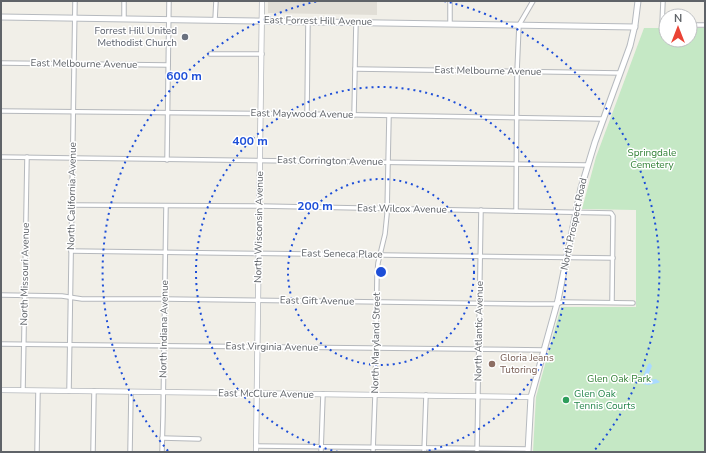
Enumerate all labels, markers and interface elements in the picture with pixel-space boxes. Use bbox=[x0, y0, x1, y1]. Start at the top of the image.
north arrow bbox=[658, 8, 698, 48]
text: N bbox=[674, 11, 682, 26]
street label: East Forrest Hill Avenue bbox=[264, 13, 372, 29]
place label: Forrest Hill United Methodist Church bbox=[95, 24, 177, 50]
marker: Forrest Hill United Methodist Church bbox=[180, 32, 190, 42]
street label: East Melbourne Avenue bbox=[30, 56, 138, 72]
street label: East Melbourne Avenue bbox=[434, 63, 542, 79]
text: 600 m bbox=[166, 68, 202, 84]
street label: East Maywood Avenue bbox=[250, 106, 354, 122]
text: 400 m bbox=[232, 133, 268, 149]
street label: North California Avenue bbox=[64, 142, 80, 250]
park label: Springdale Cemetery bbox=[628, 146, 676, 172]
street label: East Corrington Avenue bbox=[277, 153, 383, 169]
street label: North Wisconsin Avenue bbox=[251, 171, 267, 283]
street label: North Prospect Road bbox=[557, 177, 591, 271]
text: 200 m bbox=[297, 198, 333, 214]
street label: East Wilcox Avenue bbox=[357, 201, 447, 217]
street label: North Missouri Avenue bbox=[17, 223, 33, 325]
street label: East Seneca Place bbox=[301, 246, 383, 262]
centre of rings bbox=[374, 265, 388, 279]
street label: North Indiana Avenue bbox=[156, 280, 172, 378]
street label: North Atlantic Avenue bbox=[471, 281, 487, 381]
street label: North Maryland Street bbox=[368, 292, 384, 394]
street label: East Gift Avenue bbox=[280, 293, 354, 309]
street label: East Virginia Avenue bbox=[226, 339, 318, 355]
place label: Gloria Jeans Tutoring bbox=[500, 351, 554, 377]
marker: Gloria Jeans Tutoring bbox=[487, 359, 497, 369]
park label: Glen Oak Park bbox=[587, 372, 652, 386]
street label: East McClure Avenue bbox=[218, 386, 314, 402]
place label: Glen Oak Tennis Courts bbox=[574, 387, 636, 413]
marker: Glen Oak Tennis Courts bbox=[561, 395, 571, 405]

